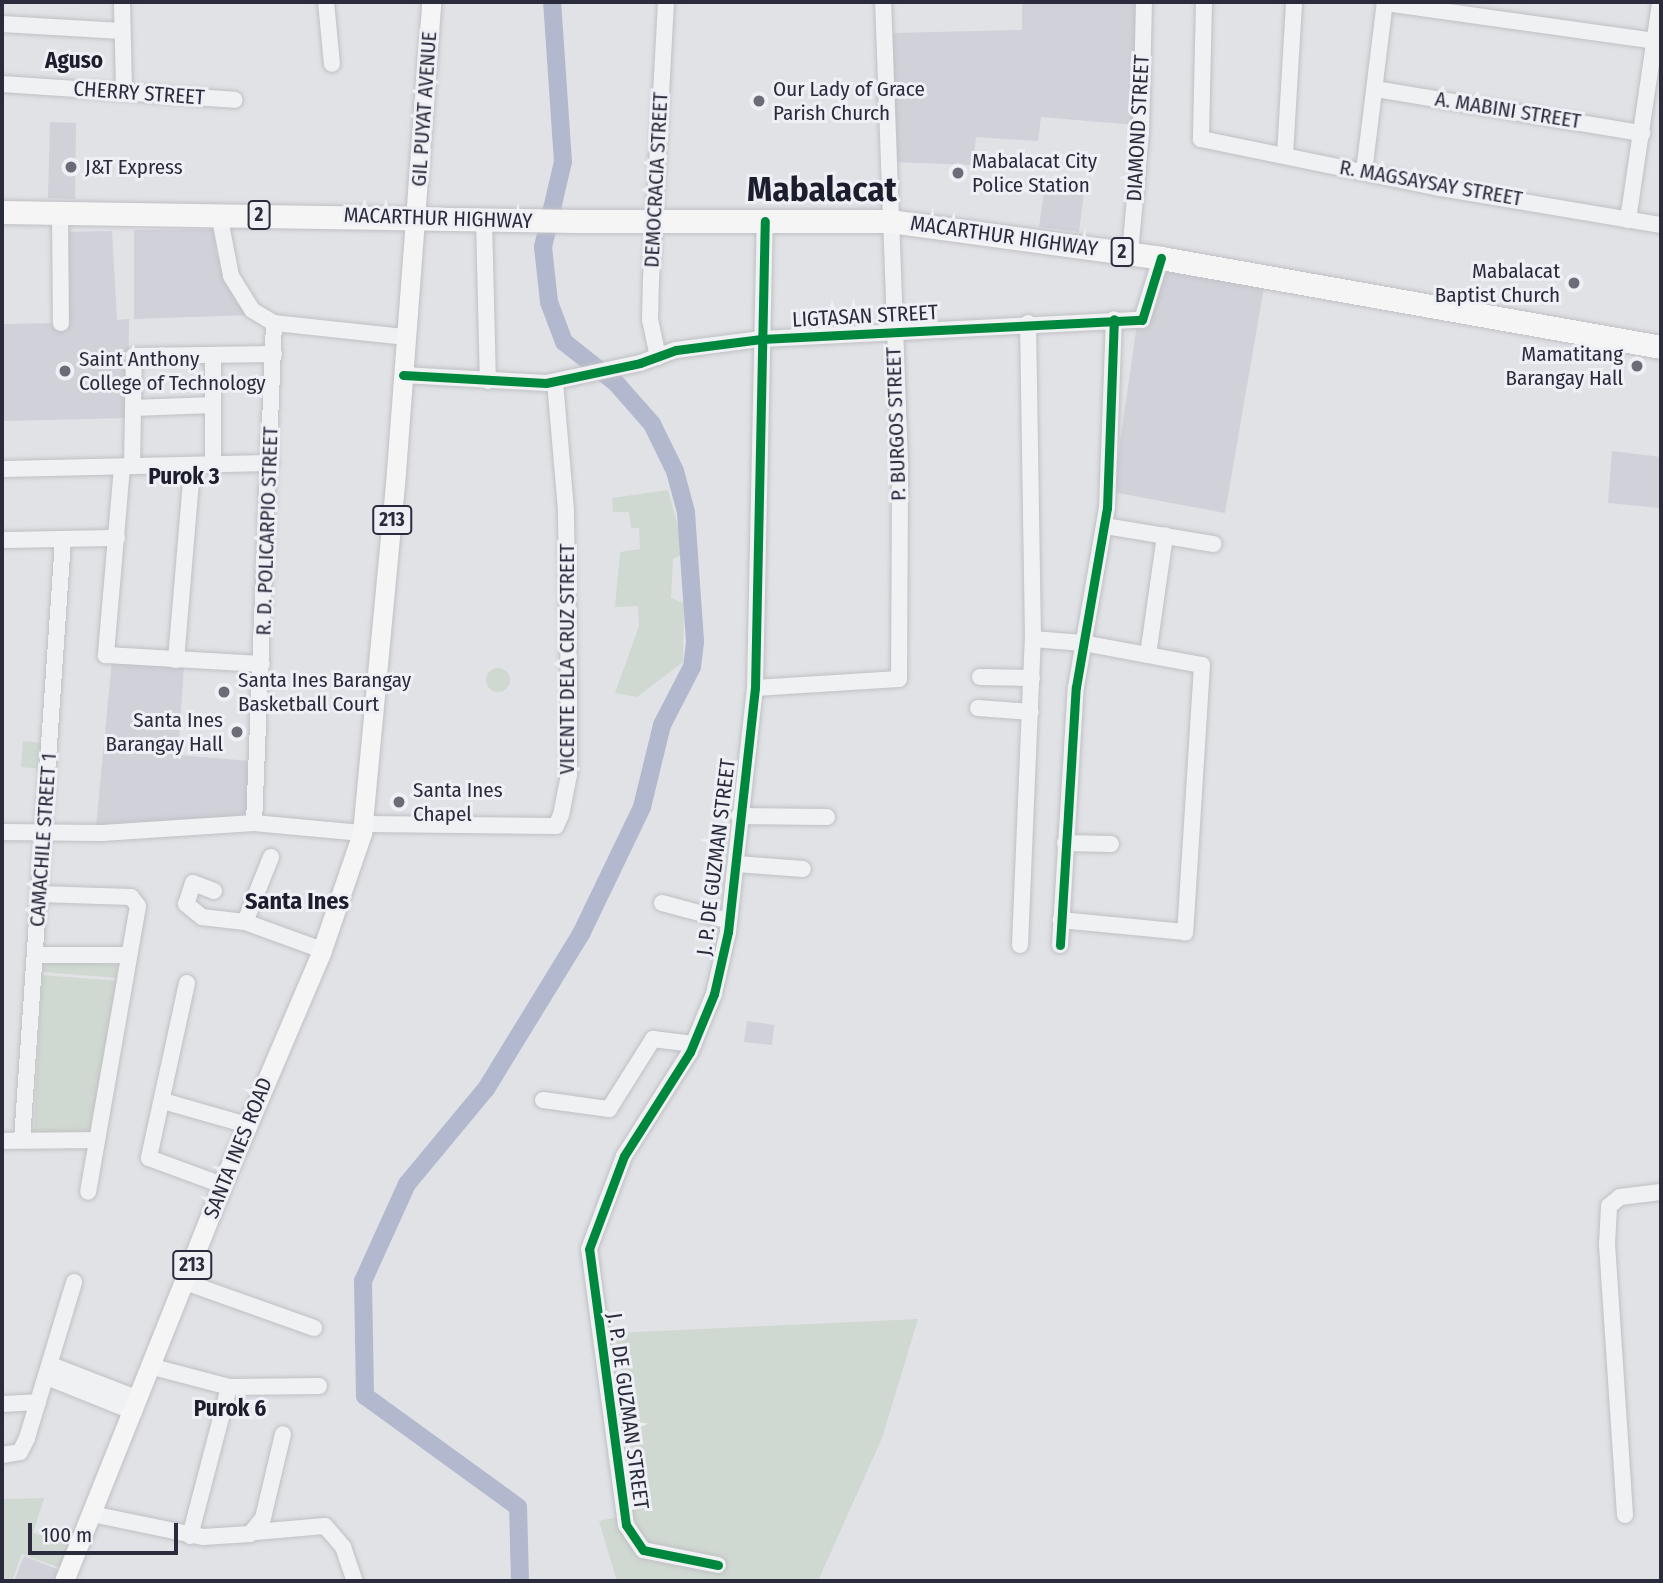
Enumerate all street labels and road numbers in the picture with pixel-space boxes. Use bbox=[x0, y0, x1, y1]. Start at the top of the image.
street label: GIL PUYAT AVENUE bbox=[406, 31, 442, 187]
street label: DIAMOND STREET bbox=[1122, 54, 1154, 202]
street label: CHERRY STREET bbox=[73, 76, 205, 110]
street label: A. MABINI STREET bbox=[1433, 86, 1583, 134]
street label: DEMOCRACIA STREET bbox=[639, 92, 673, 268]
street label: R. MAGSAYSAY STREET bbox=[1338, 155, 1524, 211]
road number: 2 bbox=[247, 200, 271, 230]
street label: MACARTHUR HIGHWAY bbox=[343, 202, 533, 234]
street label: MACARTHUR HIGHWAY bbox=[909, 210, 1099, 262]
road number: 2 bbox=[1110, 236, 1134, 268]
street label: LIGTASAN STREET bbox=[792, 300, 938, 332]
street label: P. BURGOS STREET bbox=[881, 347, 911, 501]
street label: R. D. POLICARPIO STREET bbox=[251, 426, 283, 636]
road number: 213 bbox=[371, 505, 413, 536]
street label: VICENTE DELA CRUZ STREET bbox=[554, 544, 580, 774]
street label: CAMACHILE STREET 1 bbox=[24, 752, 62, 928]
street label: J. P. DE GUZMAN STREET bbox=[691, 757, 741, 957]
street label: SANTA INES ROAD bbox=[198, 1074, 278, 1222]
road number: 213 bbox=[171, 1250, 213, 1280]
street label: J. P. DE GUZMAN STREET bbox=[602, 1311, 654, 1511]

